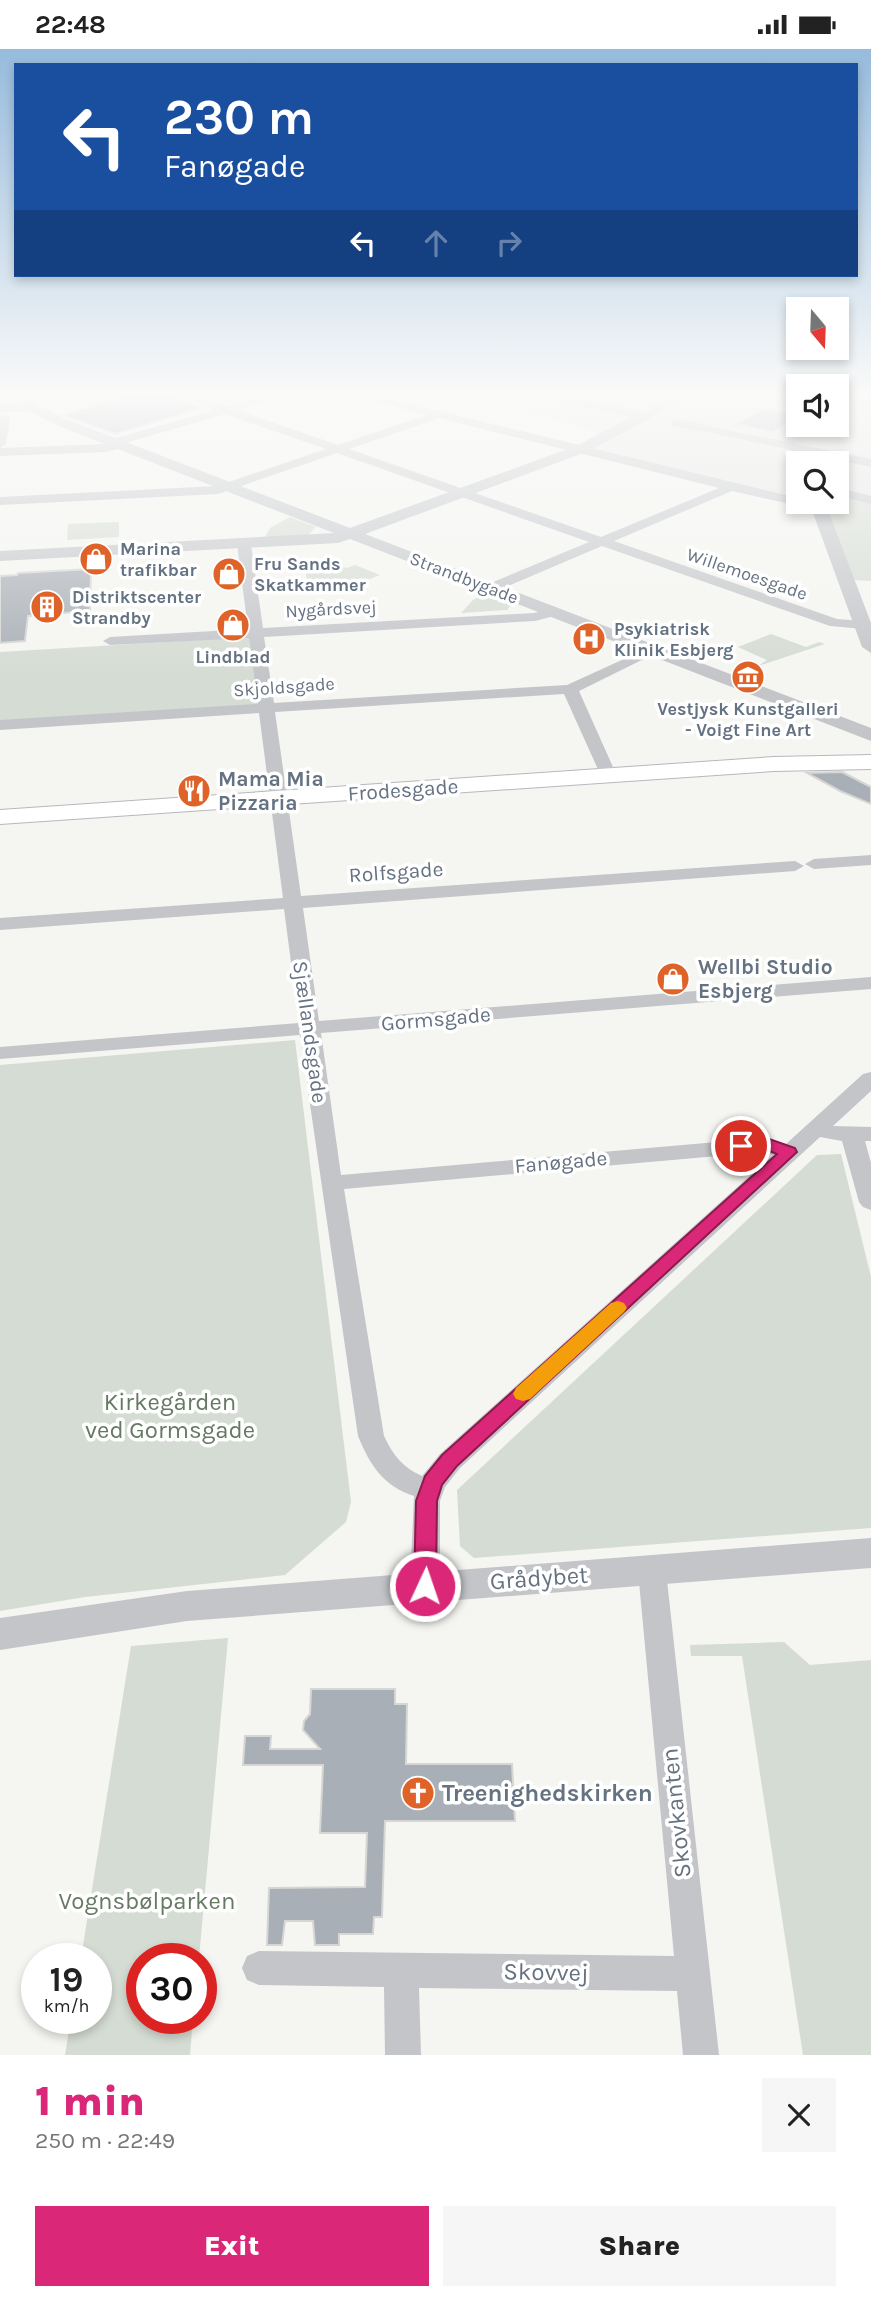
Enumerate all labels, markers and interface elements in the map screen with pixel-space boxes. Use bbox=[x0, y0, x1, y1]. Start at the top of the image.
text: 22:48 bbox=[35, 9, 106, 40]
text: 230 m bbox=[164, 89, 314, 146]
icon: left bbox=[49, 91, 140, 182]
text: Fanøgade bbox=[164, 148, 306, 185]
icon: left bbox=[344, 224, 382, 262]
icon: ahead bbox=[417, 224, 455, 262]
icon: right bbox=[490, 224, 528, 262]
north arrow bbox=[786, 297, 849, 361]
map controls bbox=[786, 297, 849, 514]
button: sound bbox=[786, 374, 849, 437]
button: search bbox=[786, 451, 849, 514]
place label: Marina trafikbar bbox=[120, 538, 197, 581]
shop icon: Marina trafikbar bbox=[77, 540, 115, 578]
street label: Willemoesgade bbox=[684, 543, 810, 605]
street label: Strandbygade bbox=[407, 547, 521, 609]
place label: Fru Sands Skatkammer bbox=[254, 553, 366, 596]
shop icon: Fru Sands Skatkammer bbox=[210, 555, 248, 593]
place label: Distriktscenter Strandby bbox=[72, 586, 201, 629]
building icon: Distriktscenter Strandby bbox=[28, 588, 66, 626]
street label: Nygårdsvej bbox=[285, 596, 377, 622]
shop icon: Lindblad bbox=[214, 606, 252, 644]
place label: Psykiatrisk Klinik Esbjerg bbox=[614, 618, 734, 661]
hospital icon: Psykiatrisk Klinik Esbjerg bbox=[570, 620, 608, 658]
place label: Lindblad bbox=[195, 646, 271, 668]
museum icon: Vestjysk Kunstgalleri - Voigt Fine Art bbox=[729, 658, 767, 696]
street label: Skjoldsgade bbox=[233, 672, 335, 702]
place label: Vestjysk Kunstgalleri - Voigt Fine Art bbox=[657, 698, 839, 741]
place label: Mama Mia Pizzaria bbox=[218, 767, 324, 815]
restaurant icon: Mama Mia Pizzaria bbox=[175, 772, 213, 810]
street label: Frodesgade bbox=[347, 774, 459, 806]
street label: Rolfsgade bbox=[348, 857, 444, 887]
place label: Wellbi Studio Esbjerg bbox=[698, 955, 833, 1003]
street label: Sjællandsgade bbox=[288, 959, 332, 1105]
shop icon: Wellbi Studio Esbjerg bbox=[654, 960, 692, 998]
street label: Gormsgade bbox=[380, 1002, 492, 1036]
pin bbox=[711, 1116, 771, 1176]
icon: arrive bbox=[722, 1127, 760, 1165]
street label: Fanøgade bbox=[514, 1146, 608, 1178]
park label: Kirkegården ved Gormsgade bbox=[85, 1388, 255, 1444]
position arrow bbox=[388, 1549, 462, 1623]
street label: Grådybet bbox=[489, 1561, 589, 1595]
street label: Skovkanten bbox=[655, 1747, 697, 1879]
church icon: Treenighedskirken bbox=[399, 1774, 437, 1812]
place label: Treenighedskirken bbox=[442, 1779, 653, 1807]
park label: Vognsbølparken bbox=[59, 1887, 235, 1915]
speed limit sign: 30 bbox=[126, 1943, 217, 2034]
street label: Skovvej bbox=[503, 1957, 589, 1987]
text: 19 bbox=[50, 1959, 83, 2000]
text: km/h bbox=[44, 1995, 89, 2017]
text: 1 min bbox=[35, 2076, 145, 2126]
button: close bbox=[762, 2078, 836, 2152]
text: 250 m · 22:49 bbox=[35, 2127, 175, 2154]
button: Exit bbox=[35, 2206, 429, 2286]
button: Share bbox=[443, 2206, 836, 2286]

